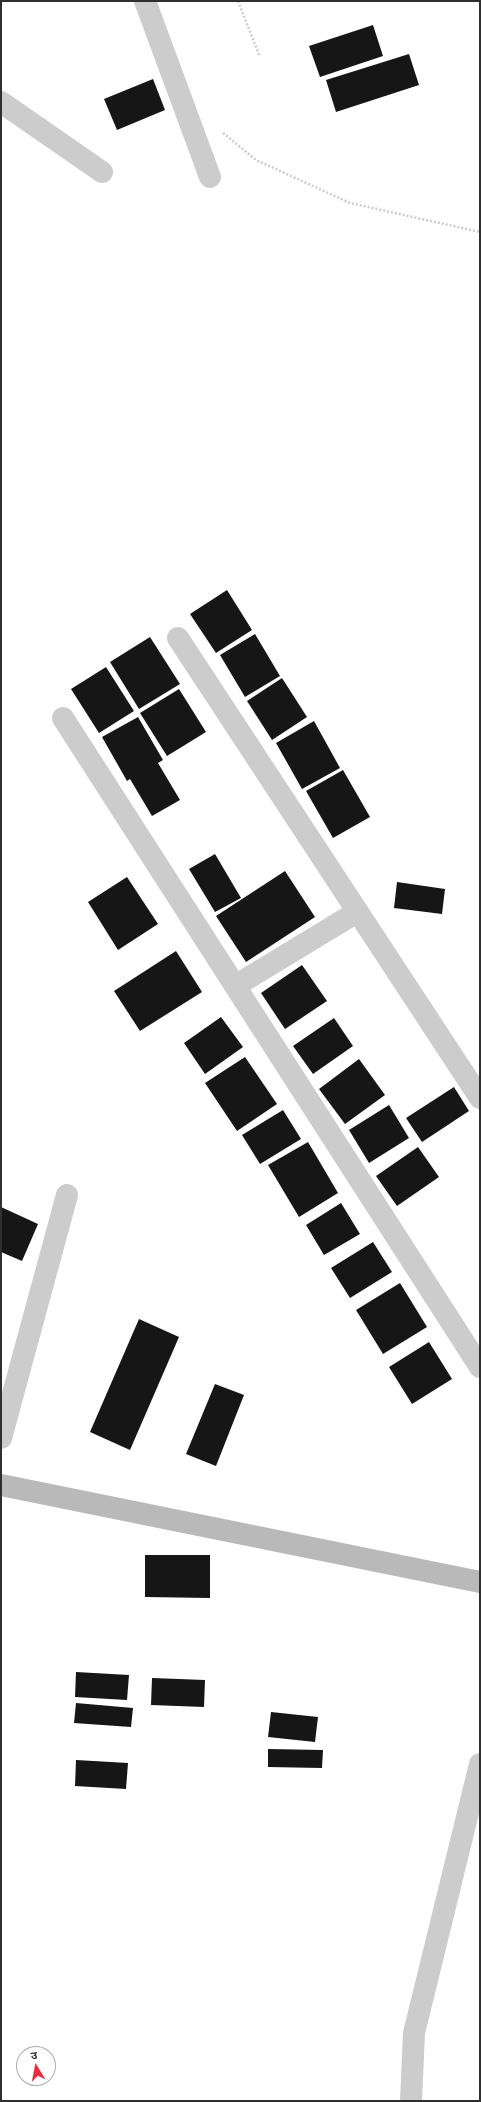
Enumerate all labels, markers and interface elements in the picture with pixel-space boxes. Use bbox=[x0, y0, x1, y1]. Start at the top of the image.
north arrow bbox=[16, 2046, 56, 2086]
text: उ bbox=[30, 2049, 38, 2062]

